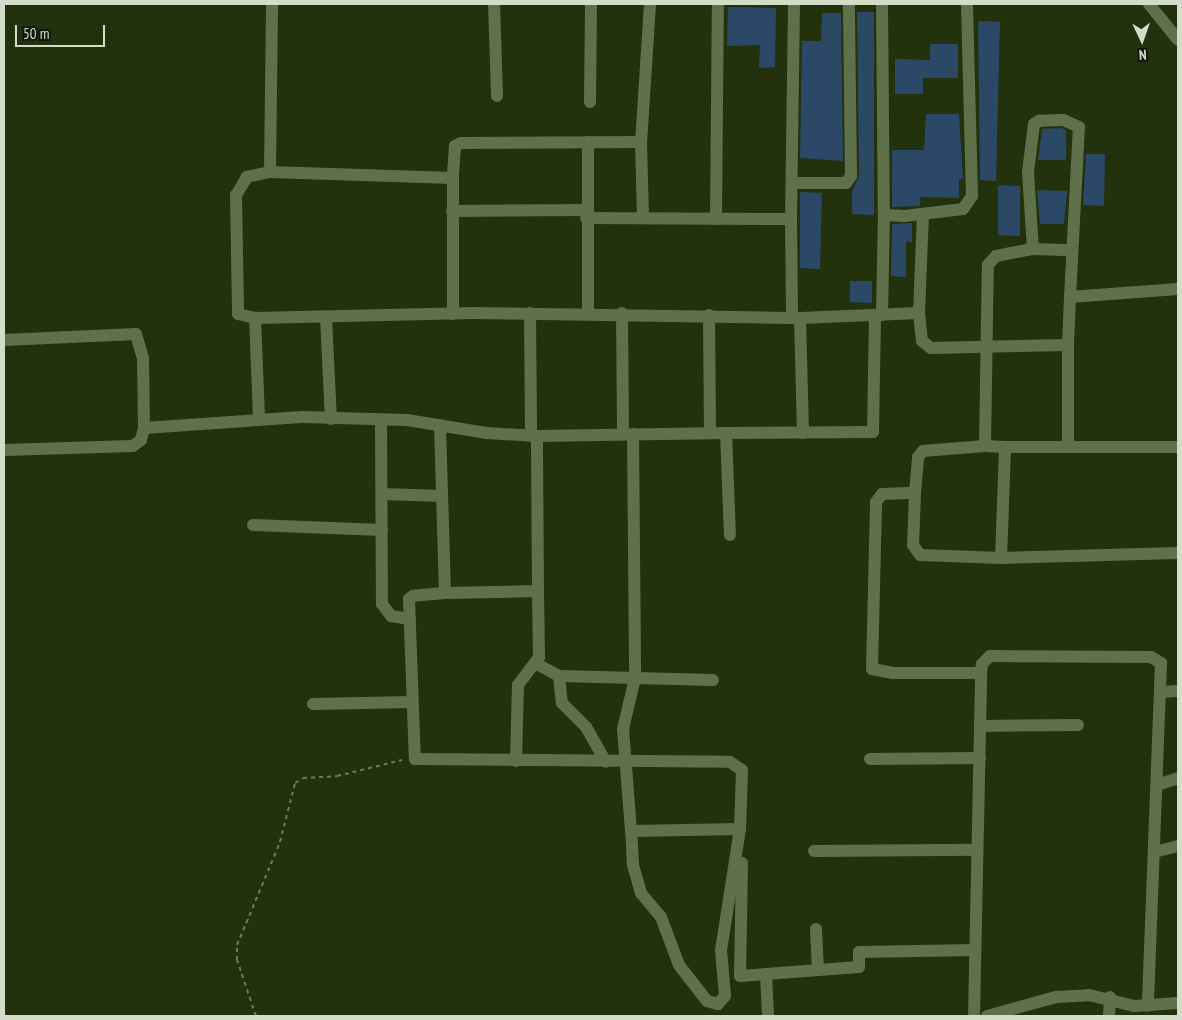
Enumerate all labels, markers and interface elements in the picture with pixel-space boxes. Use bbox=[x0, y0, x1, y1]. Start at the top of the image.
scale bar bbox=[18, 15, 108, 47]
north arrow bbox=[1117, 15, 1167, 65]
text: 50 m bbox=[23, 24, 49, 43]
text: N bbox=[1139, 46, 1147, 64]

